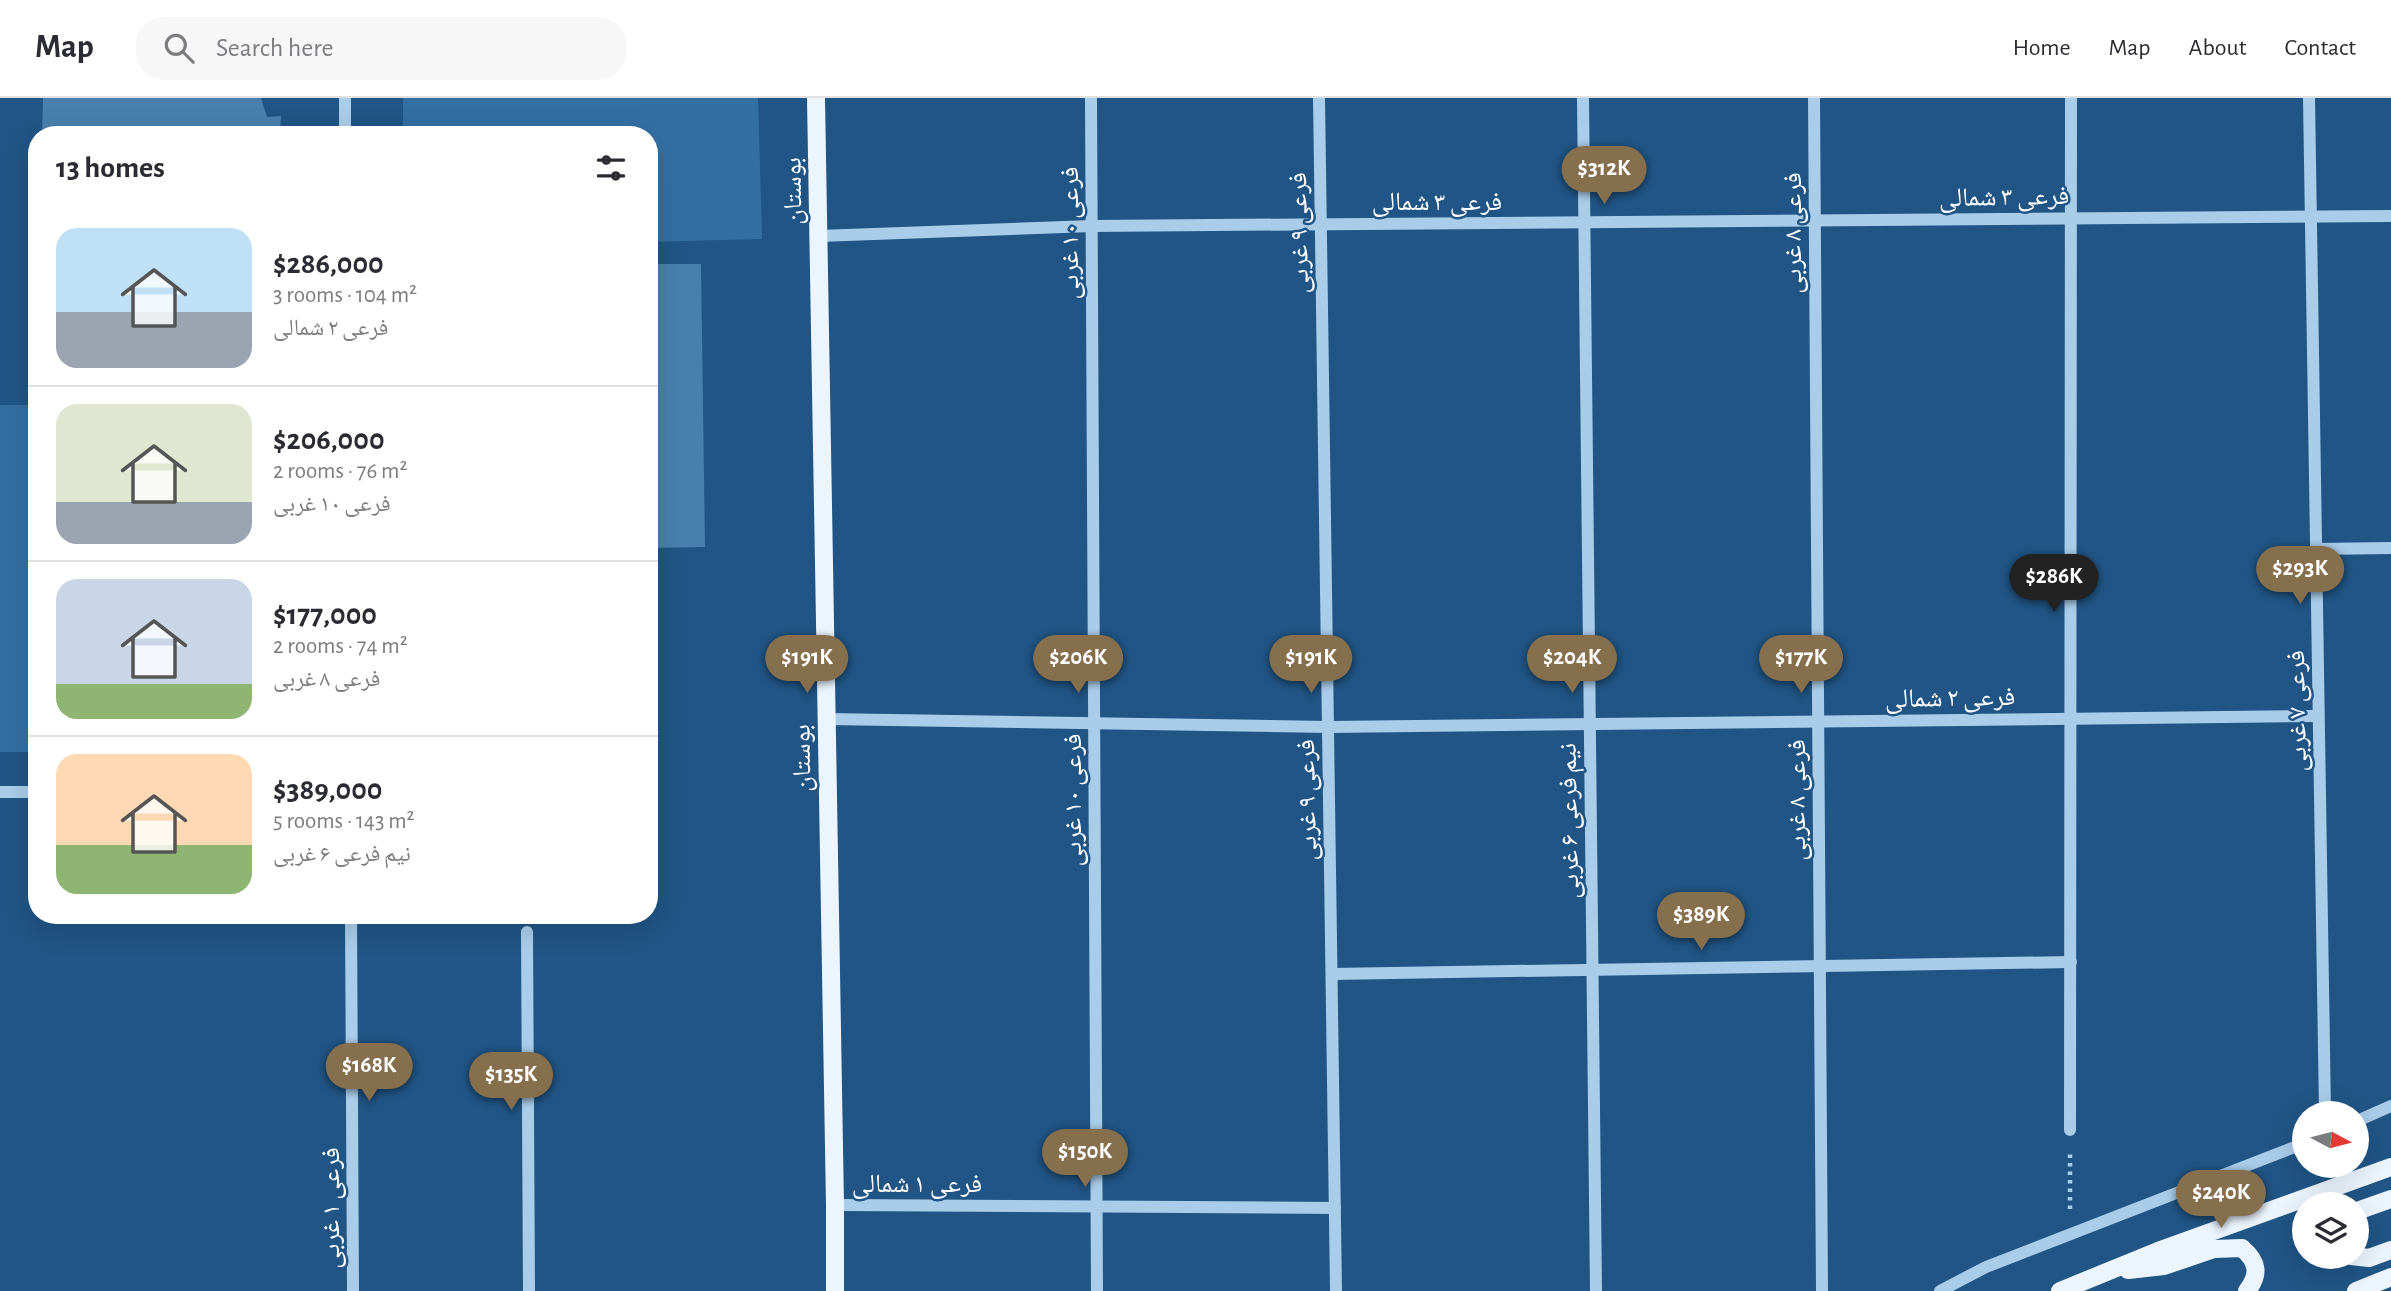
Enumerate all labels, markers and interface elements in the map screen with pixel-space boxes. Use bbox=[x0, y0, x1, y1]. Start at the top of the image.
search box bbox=[136, 17, 626, 80]
icon: search bbox=[160, 29, 198, 67]
text: Map bbox=[35, 31, 94, 64]
text: Search here bbox=[216, 35, 334, 61]
text: Home bbox=[2013, 36, 2071, 60]
text: Map bbox=[2109, 36, 2151, 60]
text: About bbox=[2189, 36, 2246, 60]
text: Contact bbox=[2284, 36, 2356, 60]
pin: $312K bbox=[1555, 146, 1653, 206]
icon: filters bbox=[592, 149, 630, 187]
text: 13 homes bbox=[56, 153, 165, 183]
street label: بوستان bbox=[779, 157, 809, 225]
text: $312K bbox=[1578, 157, 1630, 180]
street label: فرعی ۱۰ غربی bbox=[1057, 166, 1085, 300]
street label: فرعی ۹ غربی bbox=[1285, 172, 1315, 294]
street label: فرعی ۸ غربی bbox=[1780, 172, 1808, 294]
street label: فرعی ۳ شمالی bbox=[1939, 183, 2070, 213]
street label: فرعی ۳ شمالی bbox=[1372, 189, 1502, 217]
text: $286,000 bbox=[273, 249, 384, 279]
icon: home bbox=[112, 256, 196, 340]
text: 3 rooms · 104 m² bbox=[273, 284, 417, 307]
text: فرعی ۲ شمالی bbox=[273, 317, 388, 340]
text: $206,000 bbox=[273, 425, 385, 455]
icon: home bbox=[112, 432, 196, 516]
text: 2 rooms · 76 m² bbox=[273, 460, 407, 483]
text: فرعی ۱۰ غربی bbox=[273, 493, 391, 516]
pin: $293K bbox=[2251, 546, 2349, 606]
pin: $286K bbox=[2005, 554, 2103, 614]
text: $293K bbox=[2272, 557, 2328, 580]
text: $286K bbox=[2025, 565, 2083, 588]
text: $177,000 bbox=[273, 600, 377, 630]
icon: home bbox=[112, 607, 196, 691]
text: 2 rooms · 74 m² bbox=[273, 635, 408, 658]
pin: $191K bbox=[758, 636, 856, 695]
pin: $206K bbox=[1029, 636, 1127, 695]
pin: $191K bbox=[1262, 636, 1360, 695]
pin: $204K bbox=[1523, 636, 1621, 695]
pin: $177K bbox=[1752, 636, 1850, 695]
text: $191K bbox=[781, 646, 833, 669]
text: $206K bbox=[1049, 646, 1107, 669]
text: $191K bbox=[1285, 646, 1337, 669]
text: $204K bbox=[1543, 646, 1601, 669]
text: $177K bbox=[1775, 646, 1827, 669]
street label: فرعی ۷ غربی bbox=[2283, 650, 2313, 772]
text: فرعی ۸ غربی bbox=[273, 668, 380, 691]
street label: فرعی ۲ شمالی bbox=[1885, 684, 2016, 714]
street label: بوستان bbox=[788, 724, 818, 792]
street label: فرعی ۱۰ غربی bbox=[1060, 733, 1088, 867]
street label: فرعی ۹ غربی bbox=[1293, 739, 1323, 861]
street label: فرعی ۸ غربی bbox=[1784, 739, 1812, 861]
street label: نیم فرعی ۶ غربی bbox=[1555, 743, 1586, 899]
text: $389,000 bbox=[273, 775, 382, 805]
icon: home bbox=[112, 782, 196, 866]
text: 5 rooms · 143 m² bbox=[273, 810, 415, 833]
text: نیم فرعی ۶ غربی bbox=[273, 843, 411, 866]
pin: $389K bbox=[1652, 892, 1750, 952]
text: $389K bbox=[1673, 903, 1729, 926]
pin: $168K bbox=[320, 1044, 418, 1103]
pin: $135K bbox=[462, 1052, 560, 1112]
text: $168K bbox=[342, 1054, 396, 1077]
text: $135K bbox=[485, 1063, 537, 1086]
north arrow bbox=[2292, 1101, 2370, 1178]
map controls bbox=[2292, 1101, 2369, 1269]
pin: $150K bbox=[1036, 1130, 1134, 1189]
text: $150K bbox=[1058, 1140, 1112, 1163]
street label: فرعی ۱ غربی bbox=[318, 1147, 346, 1269]
pin: $240K bbox=[2172, 1170, 2270, 1230]
street label: فرعی ۱ شمالی bbox=[852, 1171, 982, 1199]
text: $240K bbox=[2192, 1181, 2250, 1204]
button: layers bbox=[2292, 1192, 2369, 1269]

